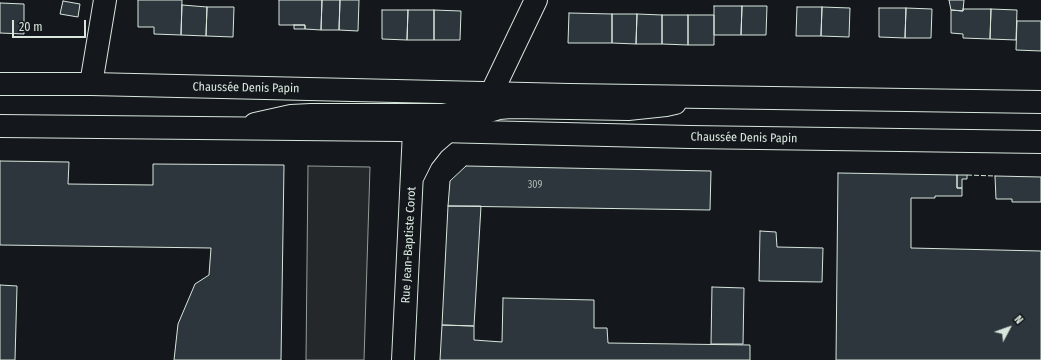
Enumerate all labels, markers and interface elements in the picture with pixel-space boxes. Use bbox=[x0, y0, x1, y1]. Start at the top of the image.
scale bar bbox=[14, 12, 88, 38]
text: 20 m bbox=[19, 20, 43, 34]
street label: Chaussée Denis Papin bbox=[193, 80, 299, 96]
street label: Chaussée Denis Papin bbox=[691, 130, 797, 146]
house number: 309 bbox=[528, 179, 542, 191]
street label: Rue Jean-Baptiste Corot bbox=[399, 186, 419, 304]
north arrow bbox=[989, 308, 1029, 348]
text: N bbox=[1011, 313, 1026, 327]

